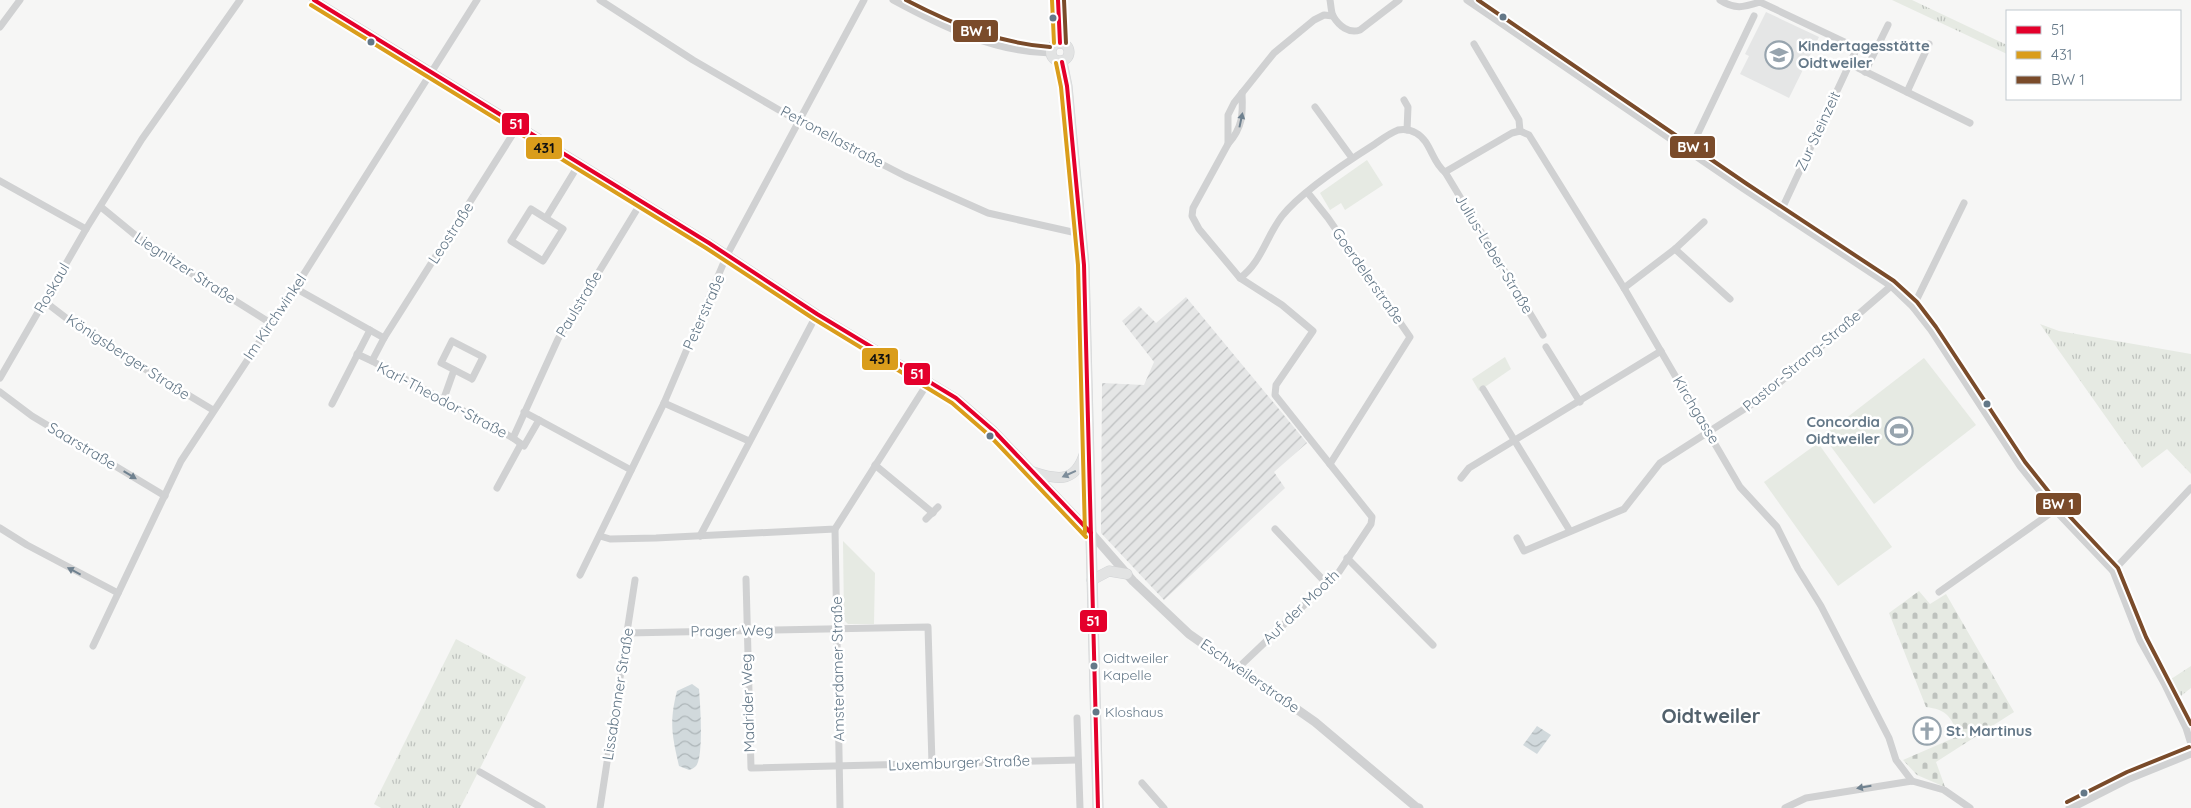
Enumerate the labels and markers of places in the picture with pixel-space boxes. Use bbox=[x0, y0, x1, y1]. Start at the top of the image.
unlabelled marker bbox=[1498, 12, 1508, 22]
unlabelled marker bbox=[1048, 13, 1058, 23]
place label: Kindertagesstätte Oidtweiler bbox=[1798, 36, 1930, 72]
unlabelled marker bbox=[366, 37, 376, 47]
school or university icon: Kindertagesstätte Oidtweiler bbox=[1764, 40, 1794, 70]
unlabelled marker bbox=[1982, 399, 1992, 409]
place label: Concordia Oidtweiler bbox=[1806, 412, 1880, 448]
sports icon: Concordia Oidtweiler bbox=[1884, 416, 1914, 446]
unlabelled marker bbox=[985, 431, 995, 441]
place label: Oidtweiler Kapelle bbox=[1103, 649, 1169, 684]
marker: Oidtweiler Kapelle bbox=[1089, 661, 1099, 671]
place label: Kloshaus bbox=[1105, 703, 1163, 721]
marker: Kloshaus bbox=[1091, 707, 1101, 717]
church icon: St. Martinus bbox=[1912, 716, 1942, 746]
place label: St. Martinus bbox=[1946, 721, 2032, 740]
unlabelled marker bbox=[2079, 788, 2089, 798]

